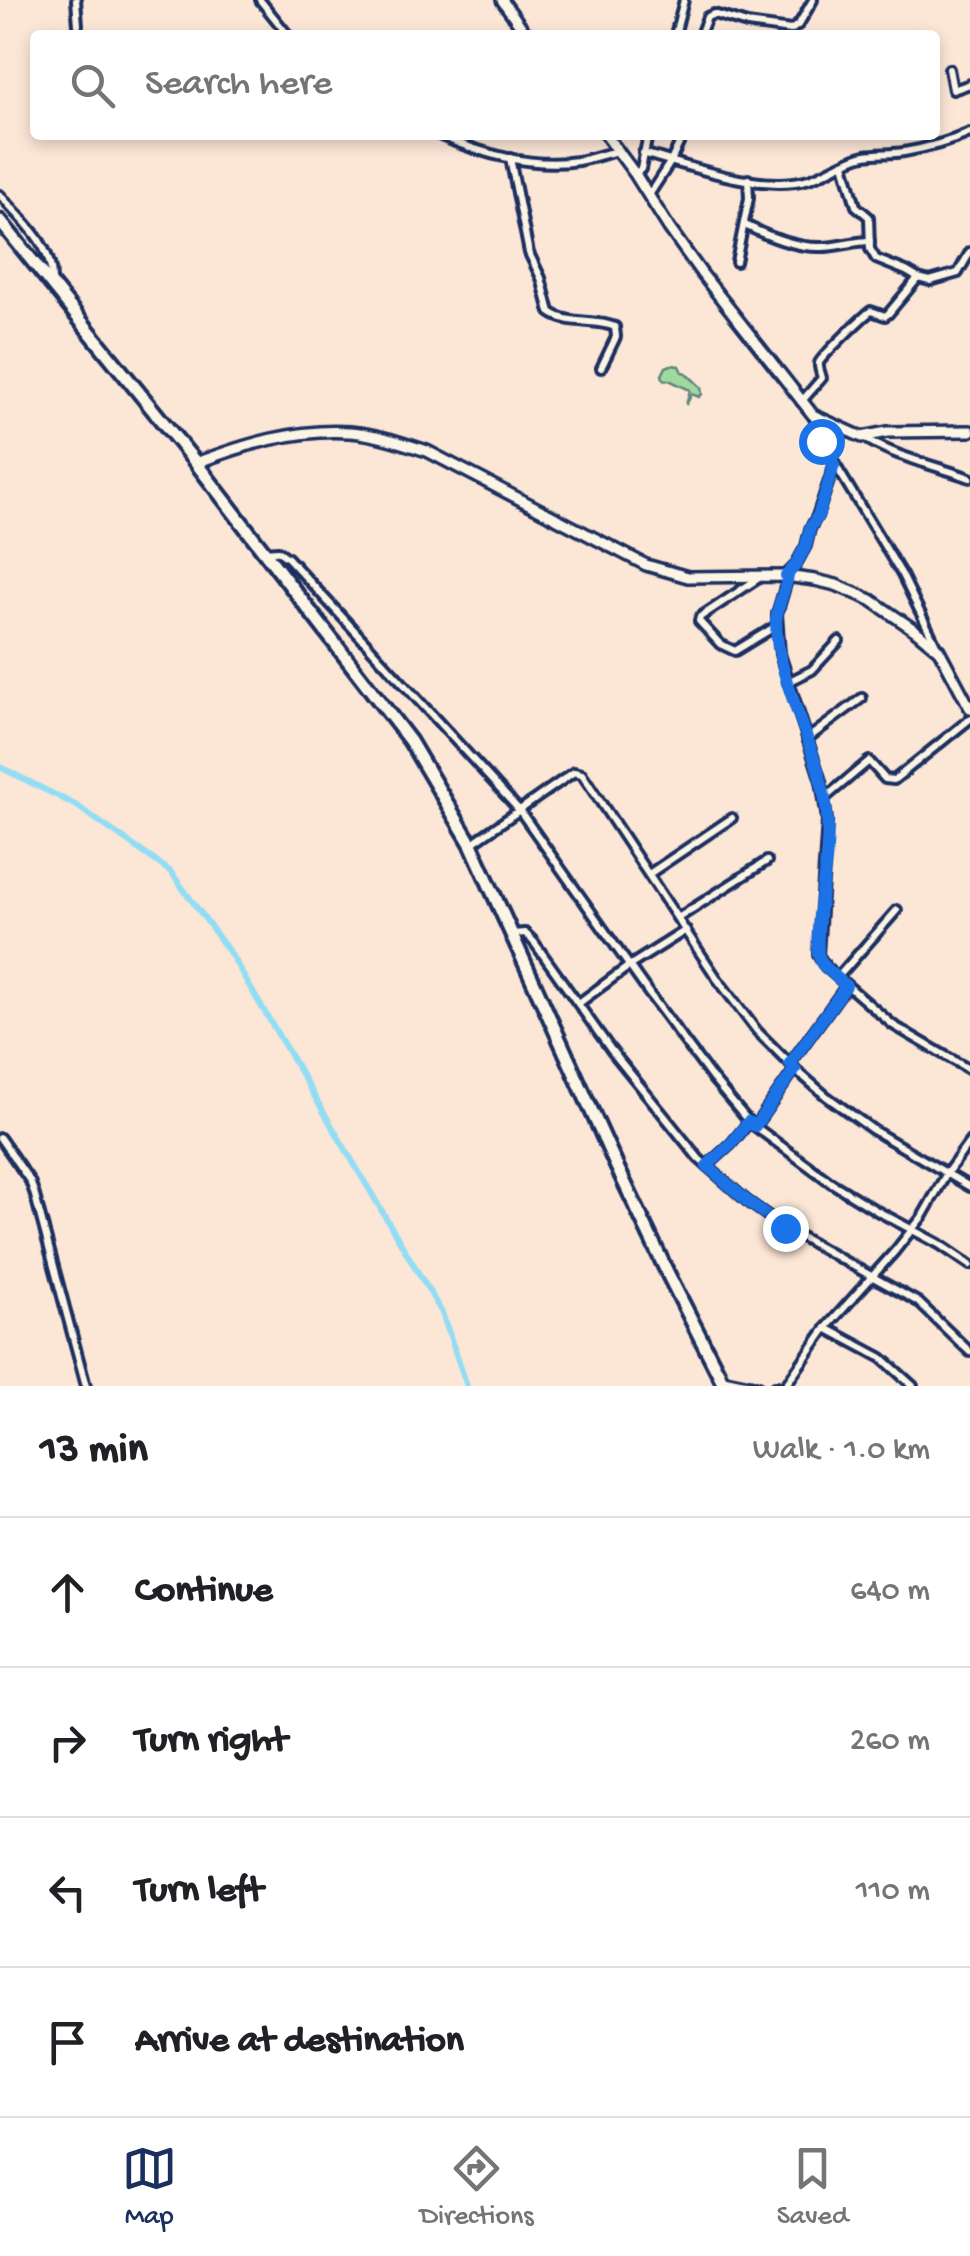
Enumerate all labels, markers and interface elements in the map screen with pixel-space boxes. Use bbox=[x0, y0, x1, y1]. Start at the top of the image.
search box bbox=[30, 30, 940, 140]
icon: search bbox=[65, 58, 120, 113]
text: Search here bbox=[145, 63, 332, 107]
route start bbox=[799, 419, 845, 465]
route end bbox=[763, 1206, 809, 1252]
text: 13 min bbox=[40, 1427, 148, 1476]
text: Walk · 1.0 km bbox=[753, 1432, 930, 1470]
icon: ahead bbox=[40, 1565, 95, 1620]
text: Continue bbox=[135, 1570, 273, 1614]
text: 640 m bbox=[850, 1573, 930, 1611]
icon: right bbox=[40, 1715, 95, 1770]
text: Turn right bbox=[135, 1720, 287, 1764]
text: 260 m bbox=[850, 1723, 930, 1761]
icon: left bbox=[40, 1865, 95, 1920]
text: Turn left bbox=[135, 1870, 263, 1914]
text: 110 m bbox=[856, 1873, 930, 1911]
icon: arrive bbox=[40, 2015, 95, 2070]
text: Arrive at destination bbox=[135, 2020, 464, 2064]
tab: Map bbox=[122, 2141, 177, 2234]
tab: Directions bbox=[420, 2141, 534, 2234]
tab: Saved bbox=[777, 2141, 848, 2234]

